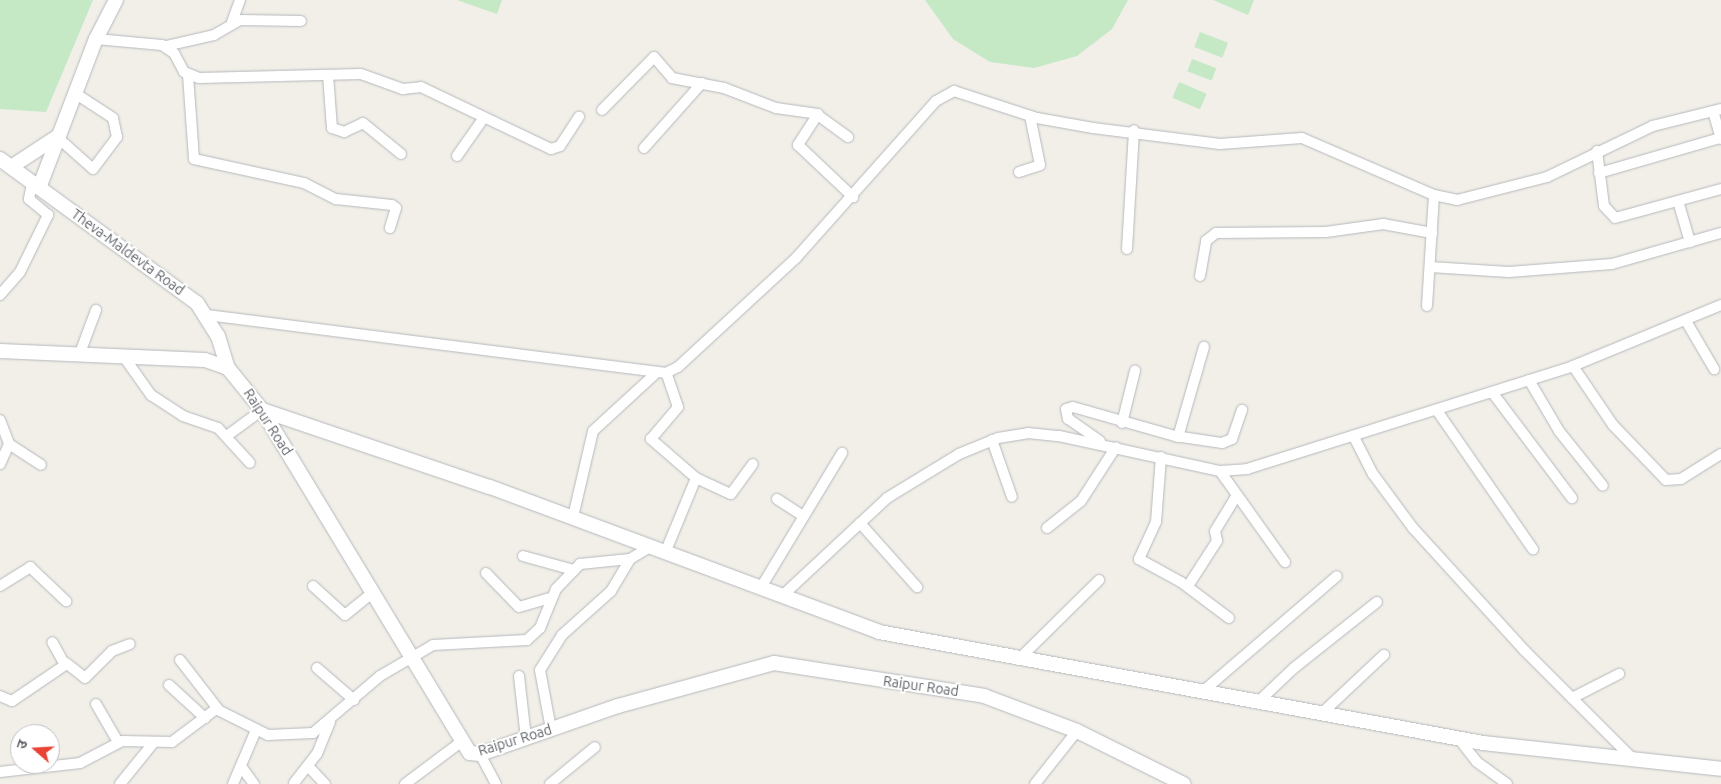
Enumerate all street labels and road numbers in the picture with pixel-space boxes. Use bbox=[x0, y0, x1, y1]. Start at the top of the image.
street label: Theva-Maldevta Road bbox=[68, 205, 188, 299]
street label: Raipur Road bbox=[240, 385, 296, 459]
street label: Raipur Road bbox=[882, 672, 960, 700]
street label: Raipur Road bbox=[476, 721, 554, 759]

